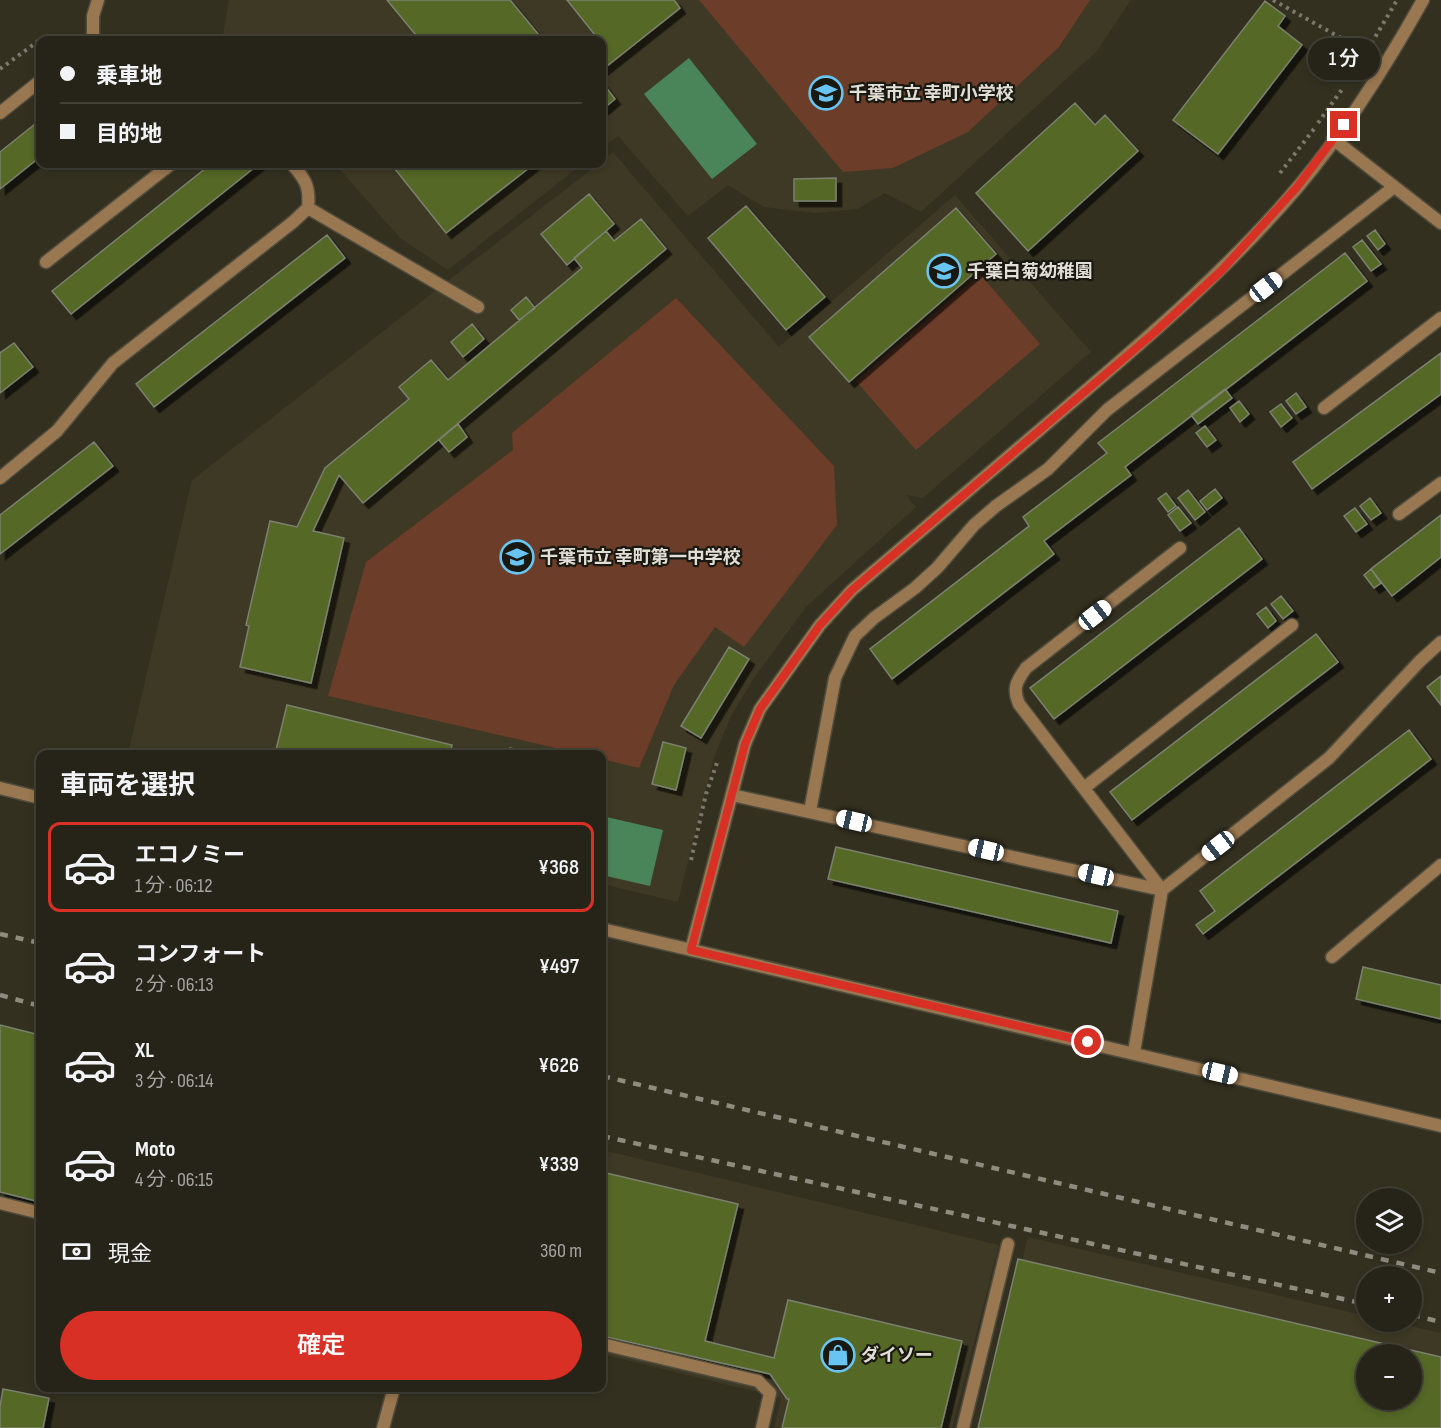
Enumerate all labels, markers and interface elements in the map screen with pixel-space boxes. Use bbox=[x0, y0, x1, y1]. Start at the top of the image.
callout: 1 分 bbox=[1308, 38, 1380, 80]
text: 1 分 bbox=[1329, 47, 1359, 71]
text: 乗車地 bbox=[96, 63, 162, 90]
school or university icon: 千葉市立 幸町小学校 bbox=[808, 75, 844, 111]
place label: 千葉市立 幸町小学校 bbox=[849, 83, 1014, 104]
route end bbox=[1330, 111, 1357, 138]
text: 目的地 bbox=[96, 121, 162, 148]
school or university icon: 千葉白菊幼稚園 bbox=[926, 253, 962, 289]
place label: 千葉白菊幼稚園 bbox=[967, 261, 1093, 282]
car bbox=[1246, 269, 1286, 305]
school or university icon: 千葉市立 幸町第一中学校 bbox=[499, 539, 535, 575]
place label: 千葉市立 幸町第一中学校 bbox=[540, 547, 741, 568]
car bbox=[1075, 597, 1115, 633]
text: 車両を選択 bbox=[60, 770, 195, 802]
car bbox=[834, 808, 874, 834]
car bbox=[1198, 828, 1238, 864]
car bbox=[966, 837, 1006, 863]
icon: car bbox=[63, 840, 117, 894]
text: エコノミー bbox=[135, 842, 245, 869]
text: ¥368 bbox=[538, 854, 579, 881]
car bbox=[1076, 862, 1116, 888]
text: 1 分 · 06:12 bbox=[135, 874, 212, 898]
icon: car bbox=[63, 939, 117, 993]
text: コンフォート bbox=[135, 941, 266, 968]
text: ¥497 bbox=[539, 953, 579, 980]
text: 2 分 · 06:13 bbox=[135, 973, 214, 997]
route start bbox=[1074, 1028, 1101, 1055]
text: XL bbox=[135, 1037, 154, 1064]
icon: car bbox=[63, 1038, 117, 1092]
text: ¥626 bbox=[538, 1052, 579, 1079]
car bbox=[1200, 1060, 1240, 1086]
text: 3 分 · 06:14 bbox=[135, 1069, 214, 1093]
text: Moto bbox=[135, 1136, 175, 1163]
icon: car bbox=[63, 1137, 117, 1191]
text: ¥339 bbox=[538, 1151, 579, 1178]
text: 4 分 · 06:15 bbox=[135, 1168, 213, 1192]
map controls bbox=[1356, 1188, 1422, 1410]
button: layers bbox=[1356, 1188, 1422, 1254]
icon: cash bbox=[60, 1235, 93, 1268]
text: 360 m bbox=[540, 1239, 582, 1263]
text: 現金 bbox=[108, 1241, 152, 1268]
button: + bbox=[1356, 1266, 1422, 1332]
button: 確定 bbox=[60, 1311, 582, 1380]
shop icon: ダイソー bbox=[820, 1337, 856, 1373]
button: − bbox=[1356, 1344, 1422, 1410]
place label: ダイソー bbox=[861, 1345, 933, 1366]

